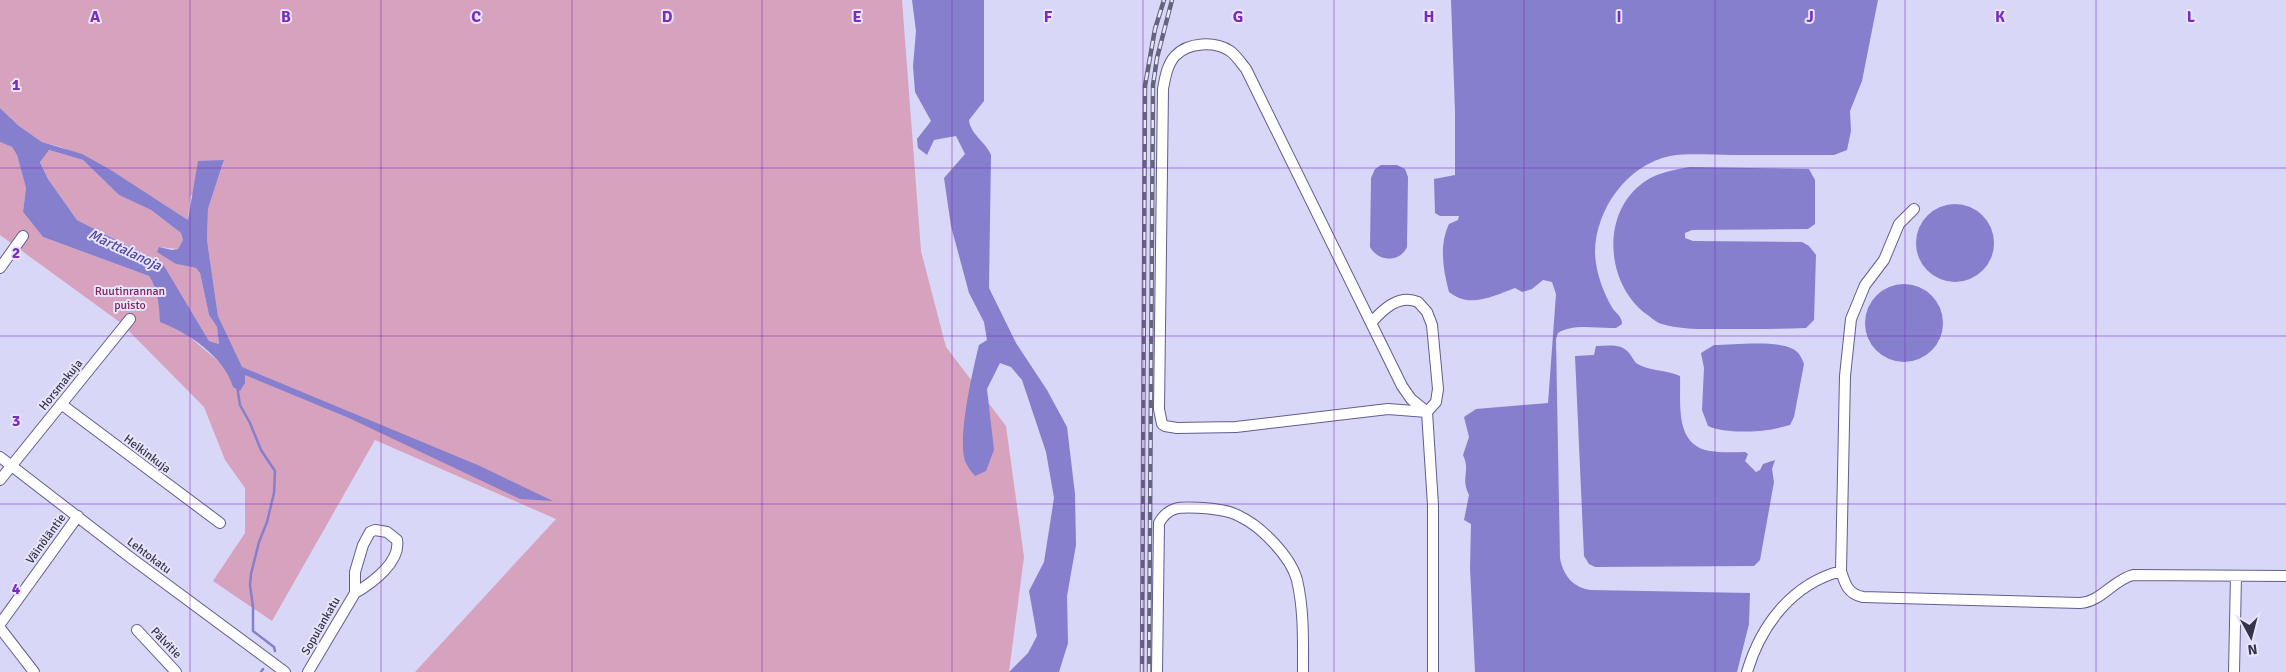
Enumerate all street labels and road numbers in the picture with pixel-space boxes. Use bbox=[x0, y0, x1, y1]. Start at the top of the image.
street label: Horsmakuja bbox=[36, 356, 86, 414]
street label: Heikinkuja bbox=[121, 432, 173, 476]
street label: Väinöläntie bbox=[23, 511, 69, 567]
street label: Lehtokatu bbox=[124, 534, 174, 578]
street label: Sopulankatu bbox=[298, 594, 344, 658]
street label: Pälvitie bbox=[147, 624, 185, 662]

